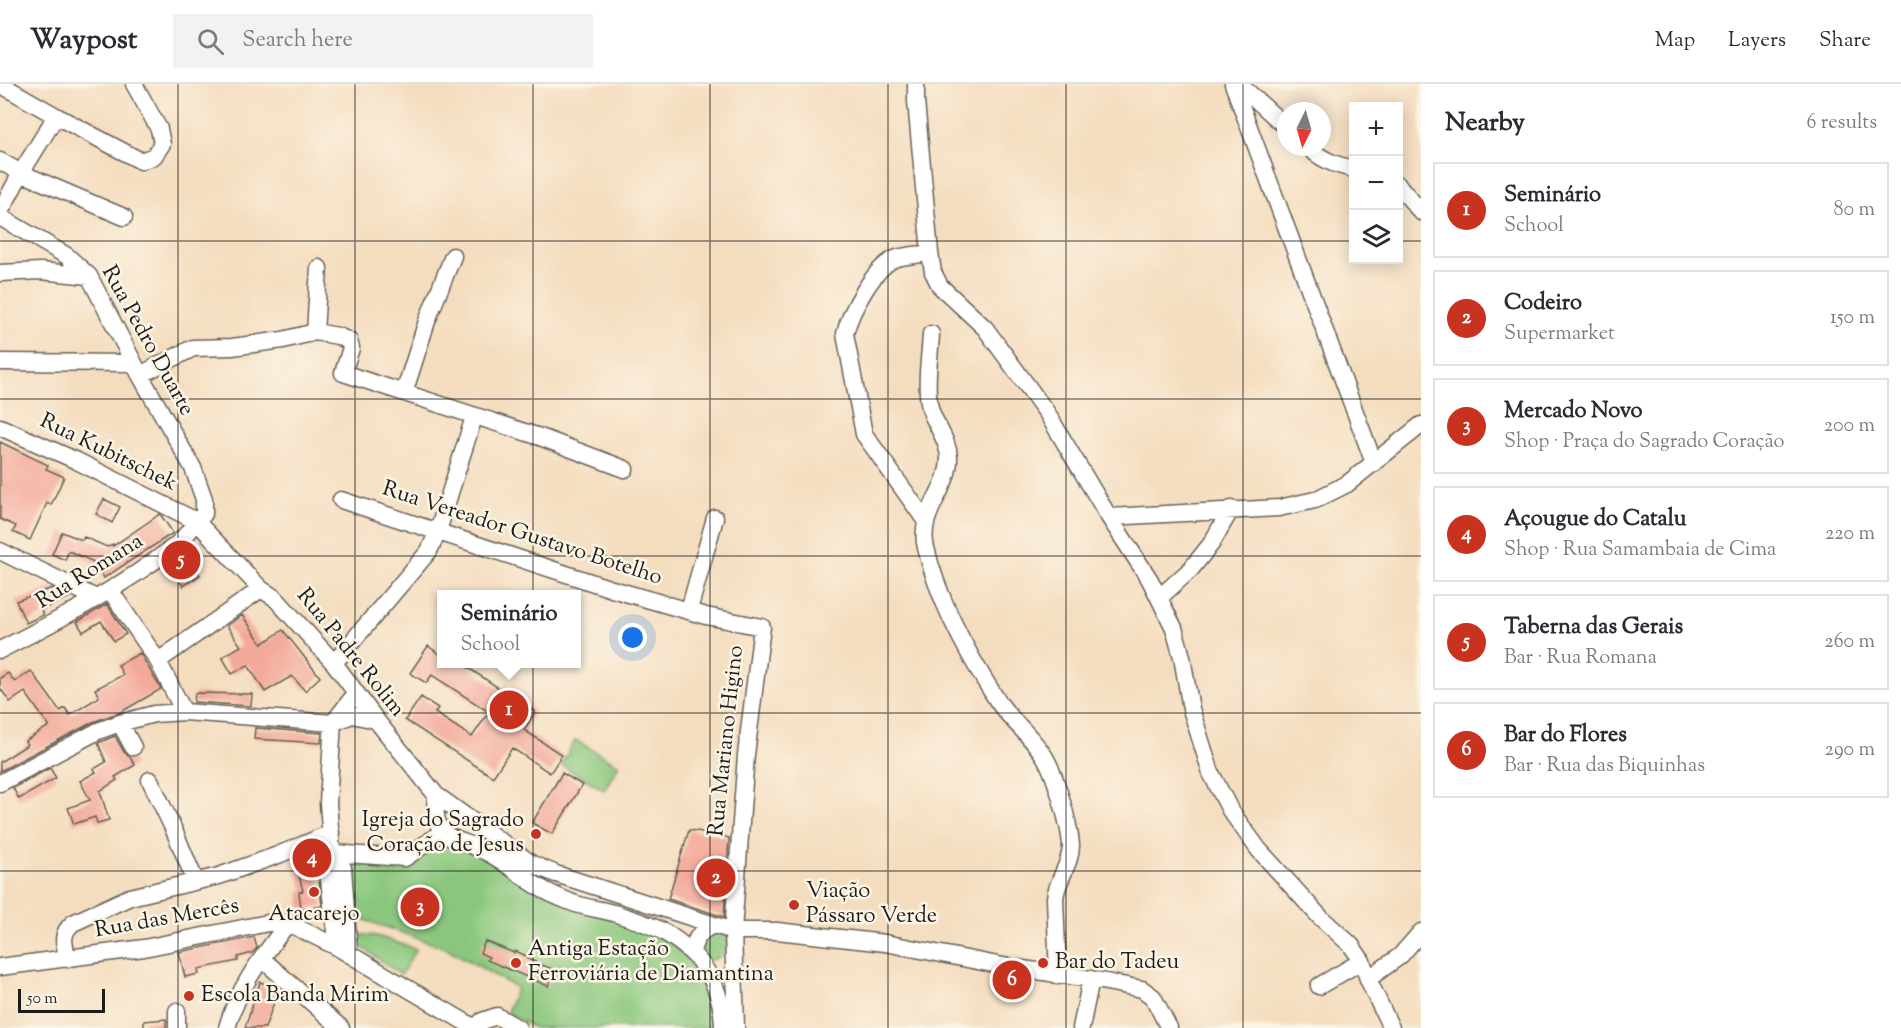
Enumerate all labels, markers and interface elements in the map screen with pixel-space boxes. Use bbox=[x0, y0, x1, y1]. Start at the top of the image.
search box bbox=[173, 14, 593, 68]
text: Waypost bbox=[30, 21, 137, 61]
icon: search bbox=[194, 25, 227, 58]
text: Search here bbox=[242, 25, 353, 57]
text: Map bbox=[1655, 26, 1695, 56]
text: Layers bbox=[1728, 26, 1786, 56]
text: Share bbox=[1819, 26, 1871, 56]
north arrow bbox=[1277, 102, 1331, 156]
map controls bbox=[1349, 102, 1403, 264]
button: + bbox=[1349, 102, 1403, 156]
text: Nearby bbox=[1445, 105, 1525, 142]
text: 6 results bbox=[1807, 109, 1877, 138]
button: − bbox=[1349, 156, 1403, 210]
text: Seminário bbox=[1504, 180, 1601, 212]
text: 1 bbox=[1463, 196, 1470, 225]
text: 80 m bbox=[1834, 196, 1875, 225]
button: layers bbox=[1349, 210, 1403, 264]
text: School bbox=[1504, 212, 1564, 241]
street label: Rua Pedro Duarte bbox=[92, 260, 202, 422]
text: Codeiro bbox=[1504, 288, 1582, 320]
text: 2 bbox=[1462, 304, 1471, 333]
text: 150 m bbox=[1830, 304, 1875, 333]
text: Supermarket bbox=[1504, 320, 1615, 349]
text: Mercado Novo bbox=[1504, 396, 1643, 428]
street label: Rua Kubitschek bbox=[34, 406, 182, 500]
text: 3 bbox=[1462, 412, 1471, 441]
text: 200 m bbox=[1824, 412, 1875, 441]
text: Shop · Praça do Sagrado Coração bbox=[1504, 428, 1784, 457]
street label: Rua Vereador Gustavo Botelho bbox=[378, 474, 666, 594]
text: Açougue do Catalu bbox=[1504, 504, 1686, 536]
text: 4 bbox=[1461, 520, 1472, 549]
text: 220 m bbox=[1825, 520, 1875, 549]
street label: Rua Romana bbox=[30, 526, 150, 618]
text: Shop · Rua Samambaia de Cima bbox=[1504, 536, 1776, 565]
pin: 5 bbox=[162, 538, 201, 582]
street label: Rua Padre Rolim bbox=[288, 582, 412, 724]
popup bbox=[437, 590, 581, 668]
text: Seminário bbox=[460, 599, 558, 631]
text: Taberna das Gerais bbox=[1504, 612, 1683, 644]
your location bbox=[618, 623, 647, 652]
text: 5 bbox=[1463, 628, 1470, 657]
text: 260 m bbox=[1824, 628, 1875, 657]
text: School bbox=[460, 631, 520, 660]
street label: Rua Mariano Higino bbox=[701, 644, 753, 838]
text: Bar · Rua Romana bbox=[1504, 644, 1657, 673]
pin: 1 bbox=[490, 688, 528, 732]
text: Bar do Flores bbox=[1504, 720, 1627, 752]
text: 6 bbox=[1462, 736, 1471, 765]
text: 290 m bbox=[1825, 736, 1875, 765]
text: Bar · Rua das Biquinhas bbox=[1504, 752, 1705, 781]
place label: Igreja do Sagrado Coração de Jesus bbox=[362, 805, 524, 862]
marker: Igreja do Sagrado Coração de Jesus bbox=[529, 827, 543, 841]
pin: 4 bbox=[292, 836, 332, 880]
pin: 2 bbox=[696, 856, 736, 900]
place label: Viação Pássaro Verde bbox=[806, 876, 937, 933]
pin: 3 bbox=[400, 884, 440, 930]
marker: Atacarejo bbox=[307, 885, 321, 899]
street label: Rua das Mercês bbox=[92, 891, 242, 947]
marker: Viação Pássaro Verde bbox=[787, 898, 801, 912]
place label: Atacarejo bbox=[268, 899, 360, 931]
place label: Antiga Estação Ferroviária de Diamantina bbox=[528, 934, 774, 991]
place label: Bar do Tadeu bbox=[1055, 947, 1179, 979]
marker: Antiga Estação Ferroviária de Diamantina bbox=[509, 956, 523, 970]
marker: Bar do Tadeu bbox=[1036, 956, 1050, 970]
pin: 6 bbox=[992, 958, 1032, 1002]
place label: Escola Banda Mirim bbox=[201, 980, 389, 1012]
scale bar bbox=[18, 986, 105, 1014]
text: 50 m bbox=[27, 988, 58, 1011]
marker: Escola Banda Mirim bbox=[182, 989, 196, 1003]

